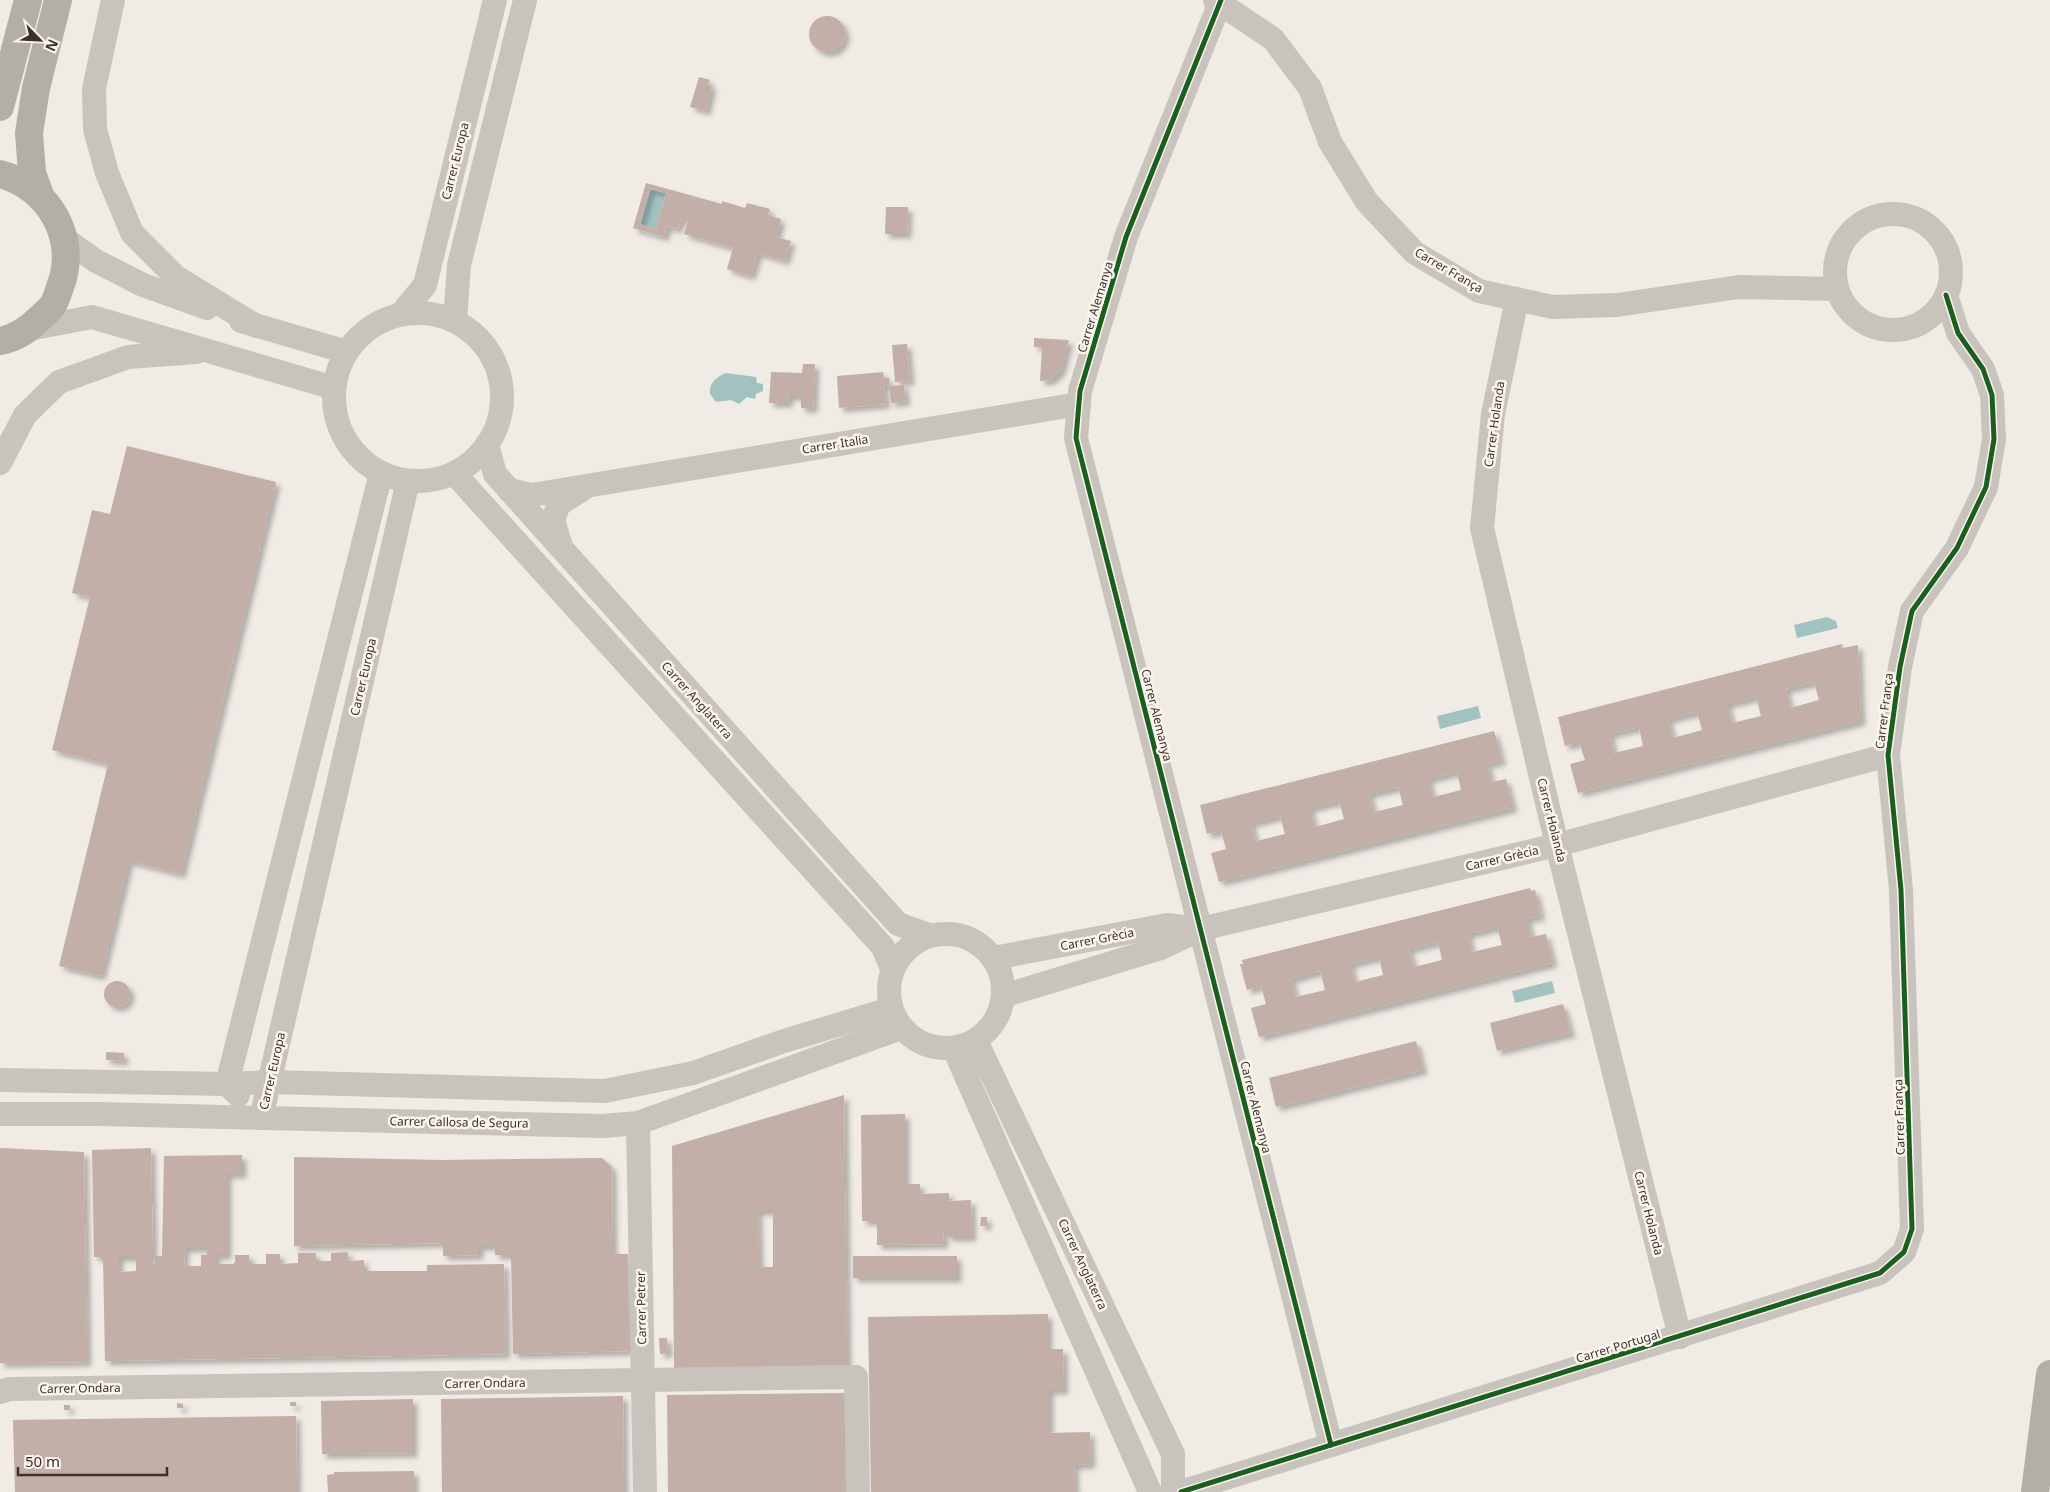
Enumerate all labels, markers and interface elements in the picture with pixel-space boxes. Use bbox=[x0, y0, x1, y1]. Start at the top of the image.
north arrow bbox=[15, 15, 65, 65]
text: N bbox=[41, 36, 63, 55]
street label: Carrer Europa bbox=[437, 121, 473, 201]
street label: Carrer França bbox=[1412, 244, 1486, 296]
street label: Carrer Alemanya bbox=[1073, 259, 1117, 355]
street label: Carrer Holanda bbox=[1480, 380, 1508, 468]
street label: Carrer Italia bbox=[801, 430, 869, 458]
street label: Carrer Europa bbox=[346, 637, 380, 717]
street label: Carrer Anglaterra bbox=[658, 658, 736, 742]
street label: Carrer Alemanya bbox=[1137, 667, 1177, 763]
street label: Carrer França bbox=[1871, 672, 1897, 750]
street label: Carrer Holanda bbox=[1533, 776, 1571, 864]
street label: Carrer Grècia bbox=[1464, 841, 1540, 875]
street label: Carrer Grècia bbox=[1059, 924, 1135, 954]
street label: Carrer Europa bbox=[255, 1031, 289, 1111]
street label: Carrer Alemanya bbox=[1236, 1059, 1276, 1155]
street label: Carrer França bbox=[1889, 1079, 1909, 1155]
street label: Carrer Callosa de Segura bbox=[389, 1112, 529, 1132]
street label: Carrer Holanda bbox=[1630, 1169, 1668, 1257]
street label: Carrer Anglaterra bbox=[1054, 1216, 1112, 1312]
street label: Carrer Petrer bbox=[632, 1271, 650, 1345]
street label: Carrer Portugal bbox=[1574, 1325, 1662, 1367]
street label: Carrer Ondara bbox=[444, 1374, 526, 1392]
street label: Carrer Ondara bbox=[39, 1379, 121, 1397]
scale bar bbox=[18, 1444, 166, 1476]
text: 50 m bbox=[25, 1451, 60, 1471]

